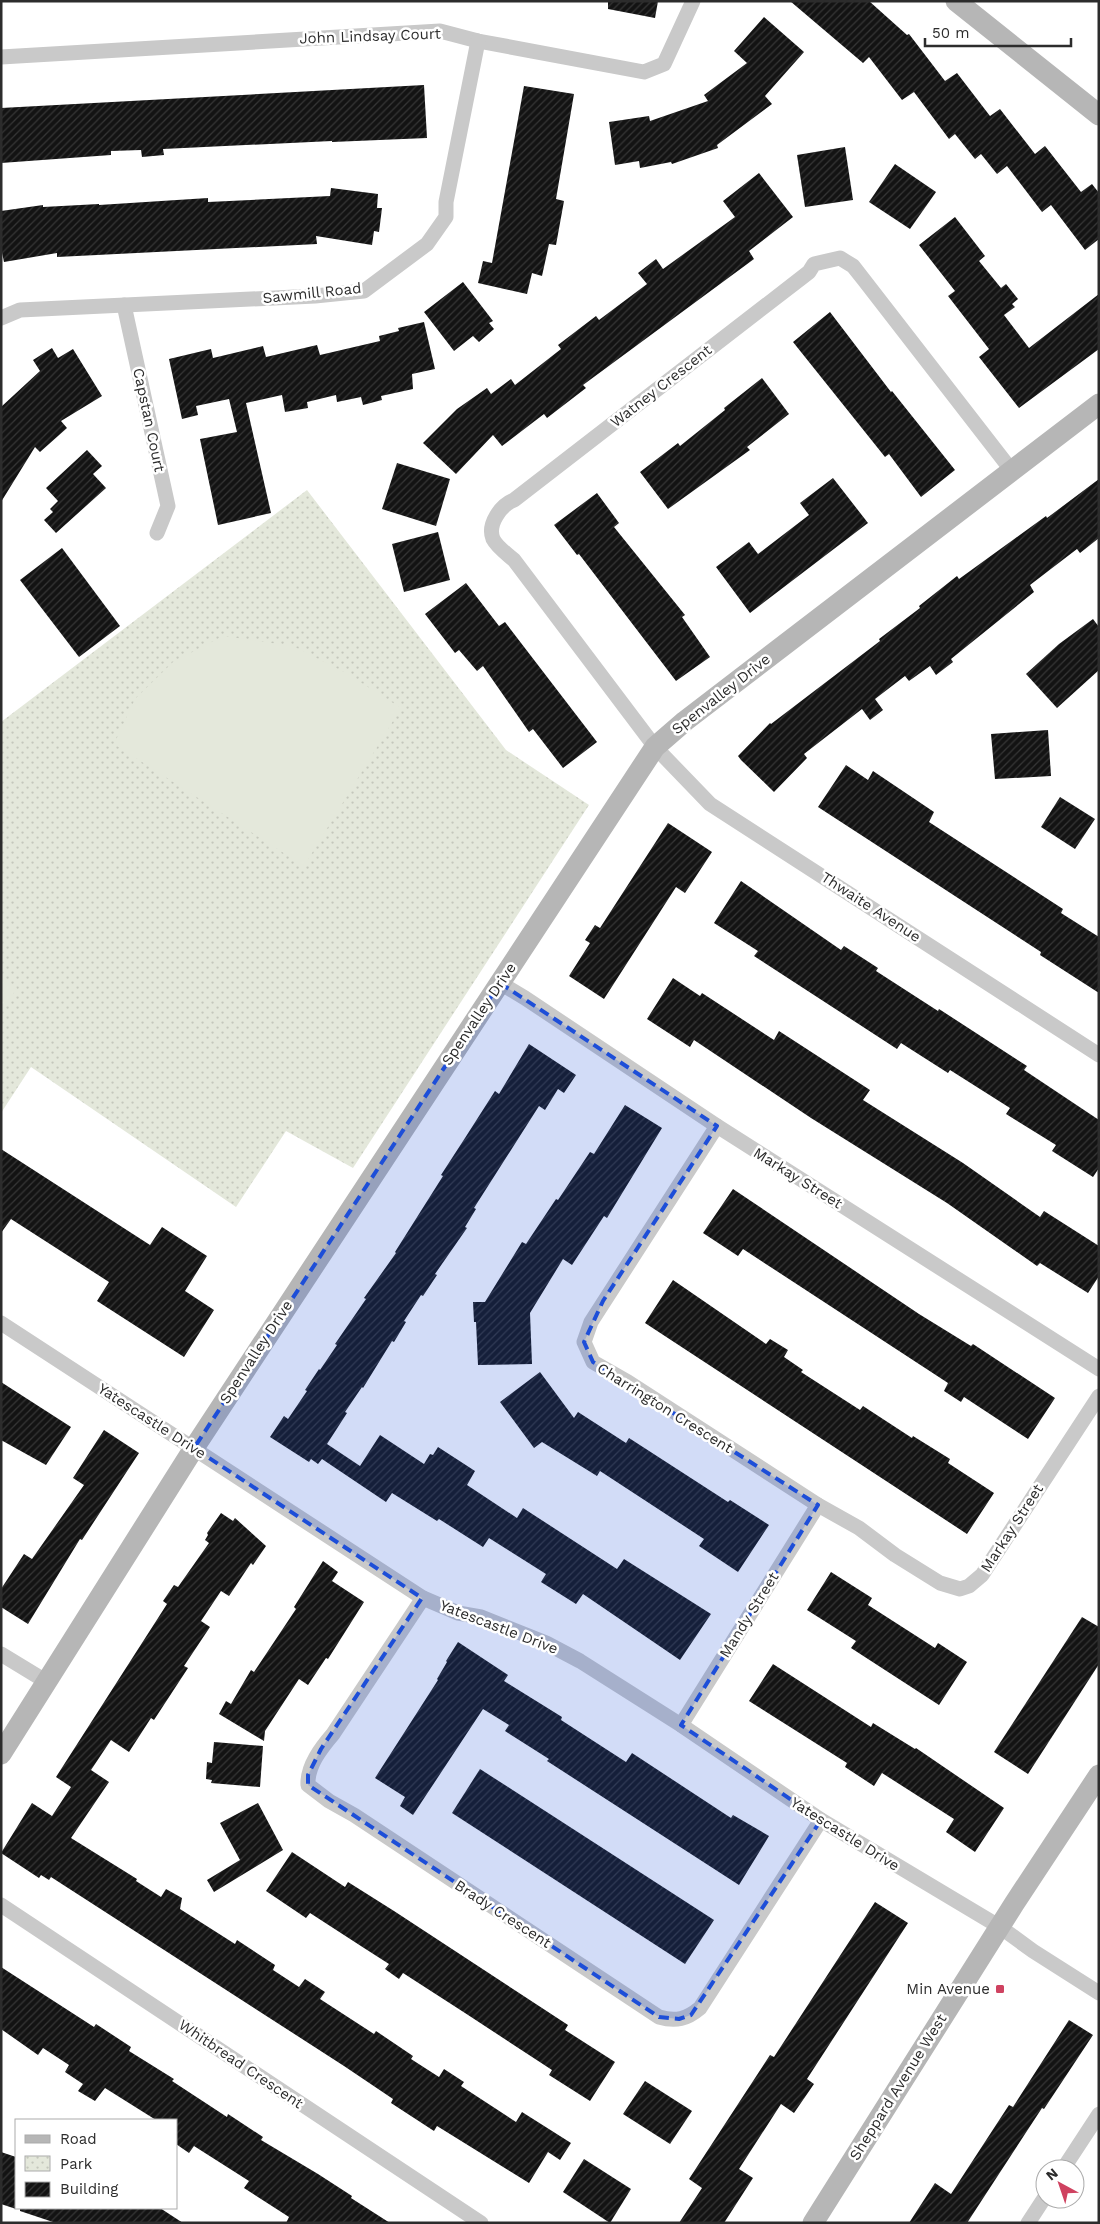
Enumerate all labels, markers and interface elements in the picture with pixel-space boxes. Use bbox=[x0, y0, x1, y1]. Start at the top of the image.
scale bar bbox=[925, 15, 1071, 47]
text: 50 m bbox=[932, 24, 969, 42]
street label: John Lindsay Court bbox=[299, 25, 442, 47]
street label: Sawmill Road bbox=[262, 279, 362, 307]
street label: Watney Crescent bbox=[607, 340, 716, 431]
street label: Capstan Court bbox=[129, 366, 169, 474]
street label: Spenvalley Drive bbox=[668, 650, 774, 738]
street label: Thwaite Avenue bbox=[818, 868, 924, 946]
street label: Spenvalley Drive bbox=[438, 959, 520, 1069]
street label: Markay Street bbox=[750, 1144, 846, 1213]
street label: Spenvalley Drive bbox=[216, 1297, 296, 1407]
street label: Charrington Crescent bbox=[594, 1359, 737, 1457]
street label: Yatescastle Drive bbox=[95, 1379, 209, 1463]
street label: Markay Street bbox=[977, 1480, 1048, 1575]
street label: Mandy Street bbox=[716, 1568, 783, 1661]
street label: Yatescastle Drive bbox=[437, 1596, 561, 1658]
street label: Yatescastle Drive bbox=[787, 1793, 903, 1875]
street label: Brady Crescent bbox=[451, 1876, 555, 1952]
place label: Min Avenue bbox=[906, 1980, 990, 1998]
marker: Min Avenue bbox=[994, 1983, 1006, 1995]
street label: Sheppard Avenue West bbox=[846, 2010, 951, 2164]
street label: Whitbread Crescent bbox=[175, 2016, 307, 2113]
legend bbox=[15, 2119, 178, 2209]
text: Road bbox=[60, 2130, 97, 2148]
text: Park bbox=[60, 2155, 93, 2173]
north arrow bbox=[1035, 2159, 1085, 2209]
text: N bbox=[1043, 2165, 1061, 2184]
text: Building bbox=[60, 2180, 118, 2198]

